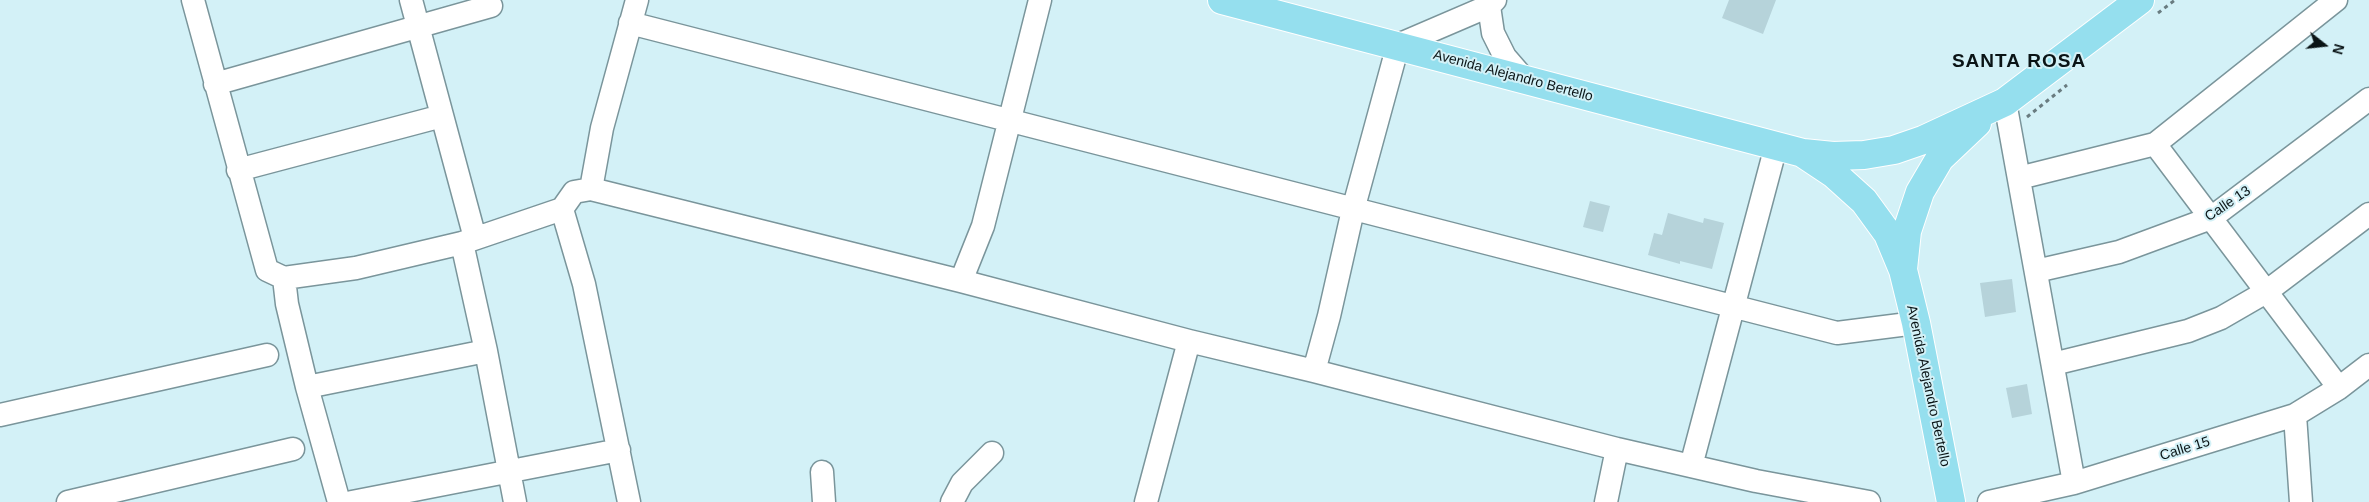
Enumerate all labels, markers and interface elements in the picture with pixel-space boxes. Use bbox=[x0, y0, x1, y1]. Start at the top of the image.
north arrow bbox=[2299, 20, 2349, 70]
text: N bbox=[2329, 42, 2348, 56]
street label: Avenida Alejandro Bertello bbox=[1431, 47, 1595, 105]
district label: SANTA ROSA bbox=[1951, 51, 2087, 73]
street label: Calle 13 bbox=[2202, 183, 2254, 225]
street label: Avenida Alejandro Bertello bbox=[1903, 304, 1953, 468]
street label: Calle 15 bbox=[2158, 433, 2212, 465]

